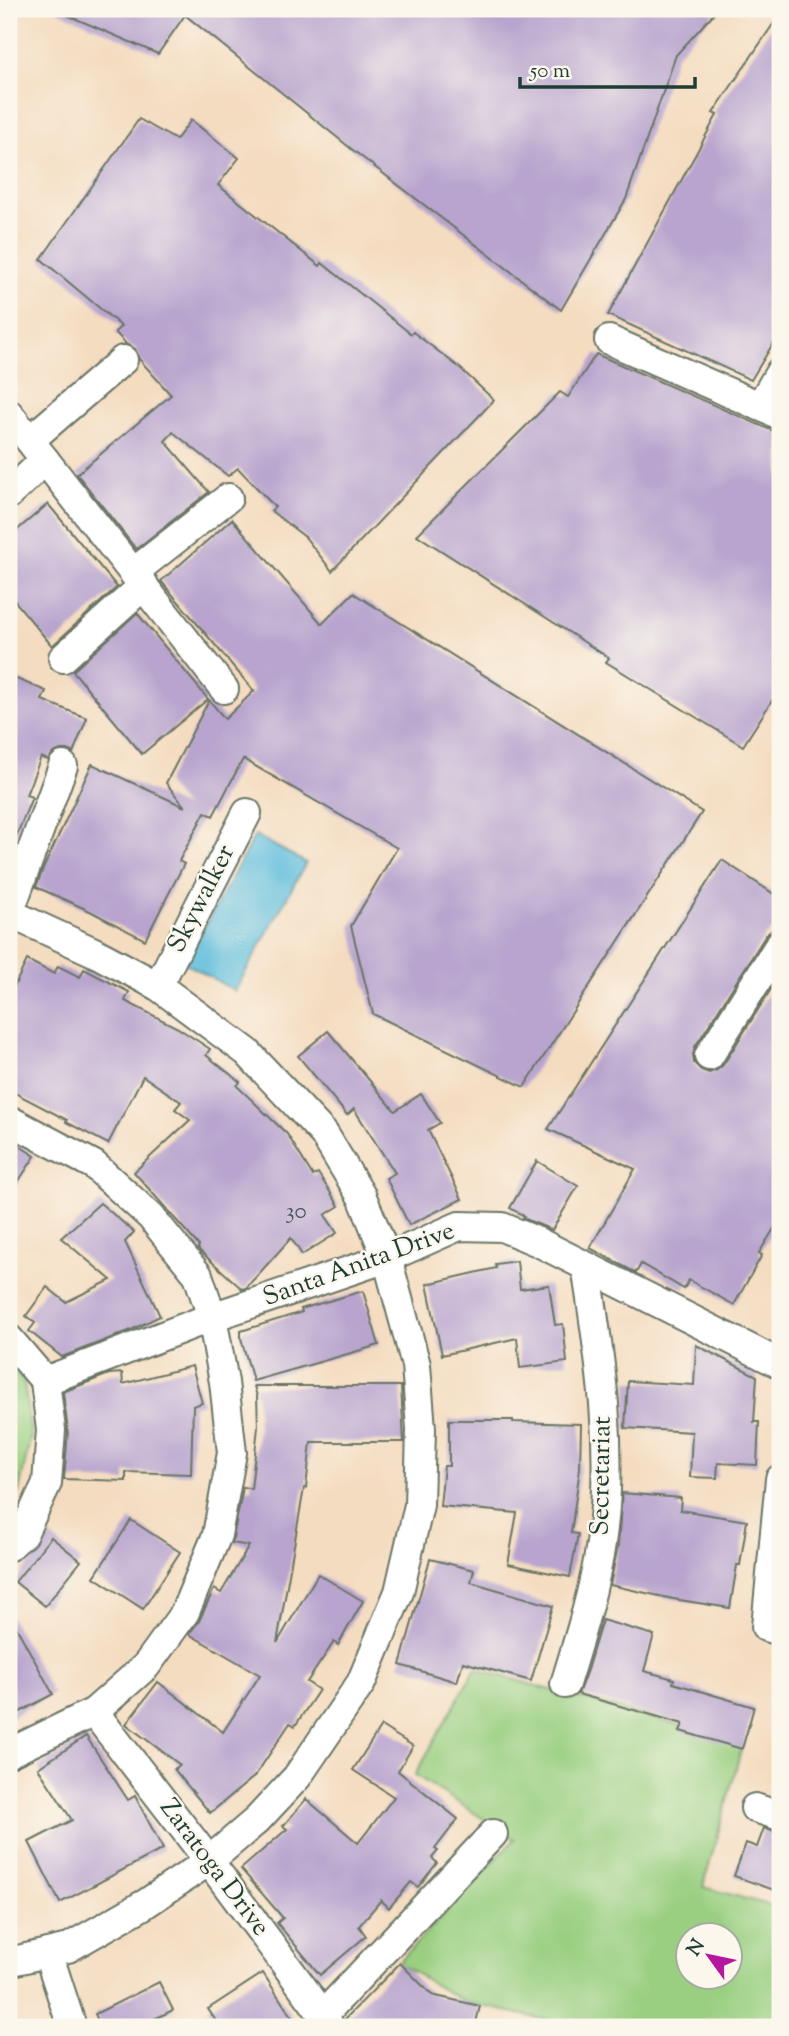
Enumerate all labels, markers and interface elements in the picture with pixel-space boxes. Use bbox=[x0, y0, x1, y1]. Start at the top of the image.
scale bar bbox=[520, 46, 694, 90]
text: 50 m bbox=[529, 57, 570, 87]
street label: Skywalker bbox=[159, 838, 245, 959]
house number: 30 bbox=[285, 1196, 307, 1229]
street label: Santa Anita Drive bbox=[258, 1213, 460, 1317]
street label: Secretariat bbox=[582, 1416, 622, 1536]
street label: Zaratoga Drive bbox=[150, 1792, 278, 1944]
north arrow bbox=[674, 1920, 744, 1990]
text: N bbox=[681, 1934, 712, 1962]

